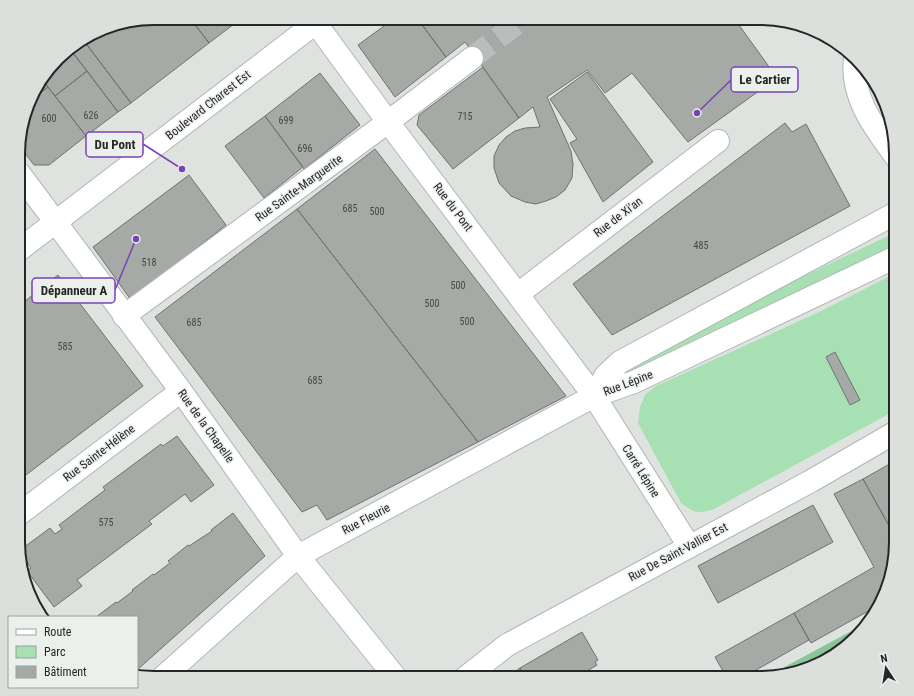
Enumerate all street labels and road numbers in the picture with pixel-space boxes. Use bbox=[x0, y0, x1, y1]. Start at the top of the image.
street label: Boulevard Charest Est bbox=[163, 67, 254, 143]
street label: Rue Sainte-Marguerite bbox=[253, 151, 346, 224]
street label: Rue du Pont bbox=[430, 180, 476, 234]
street label: Rue de Xi'an bbox=[591, 194, 645, 240]
street label: Rue Lépine bbox=[601, 367, 655, 399]
street label: Rue de la Chapelle bbox=[175, 387, 237, 466]
street label: Rue Sainte-Hélène bbox=[60, 421, 138, 485]
street label: Carré Lépine bbox=[619, 442, 663, 500]
street label: Rue Fleurie bbox=[340, 500, 393, 538]
street label: Rue De Saint-Vallier Est bbox=[626, 520, 730, 584]

